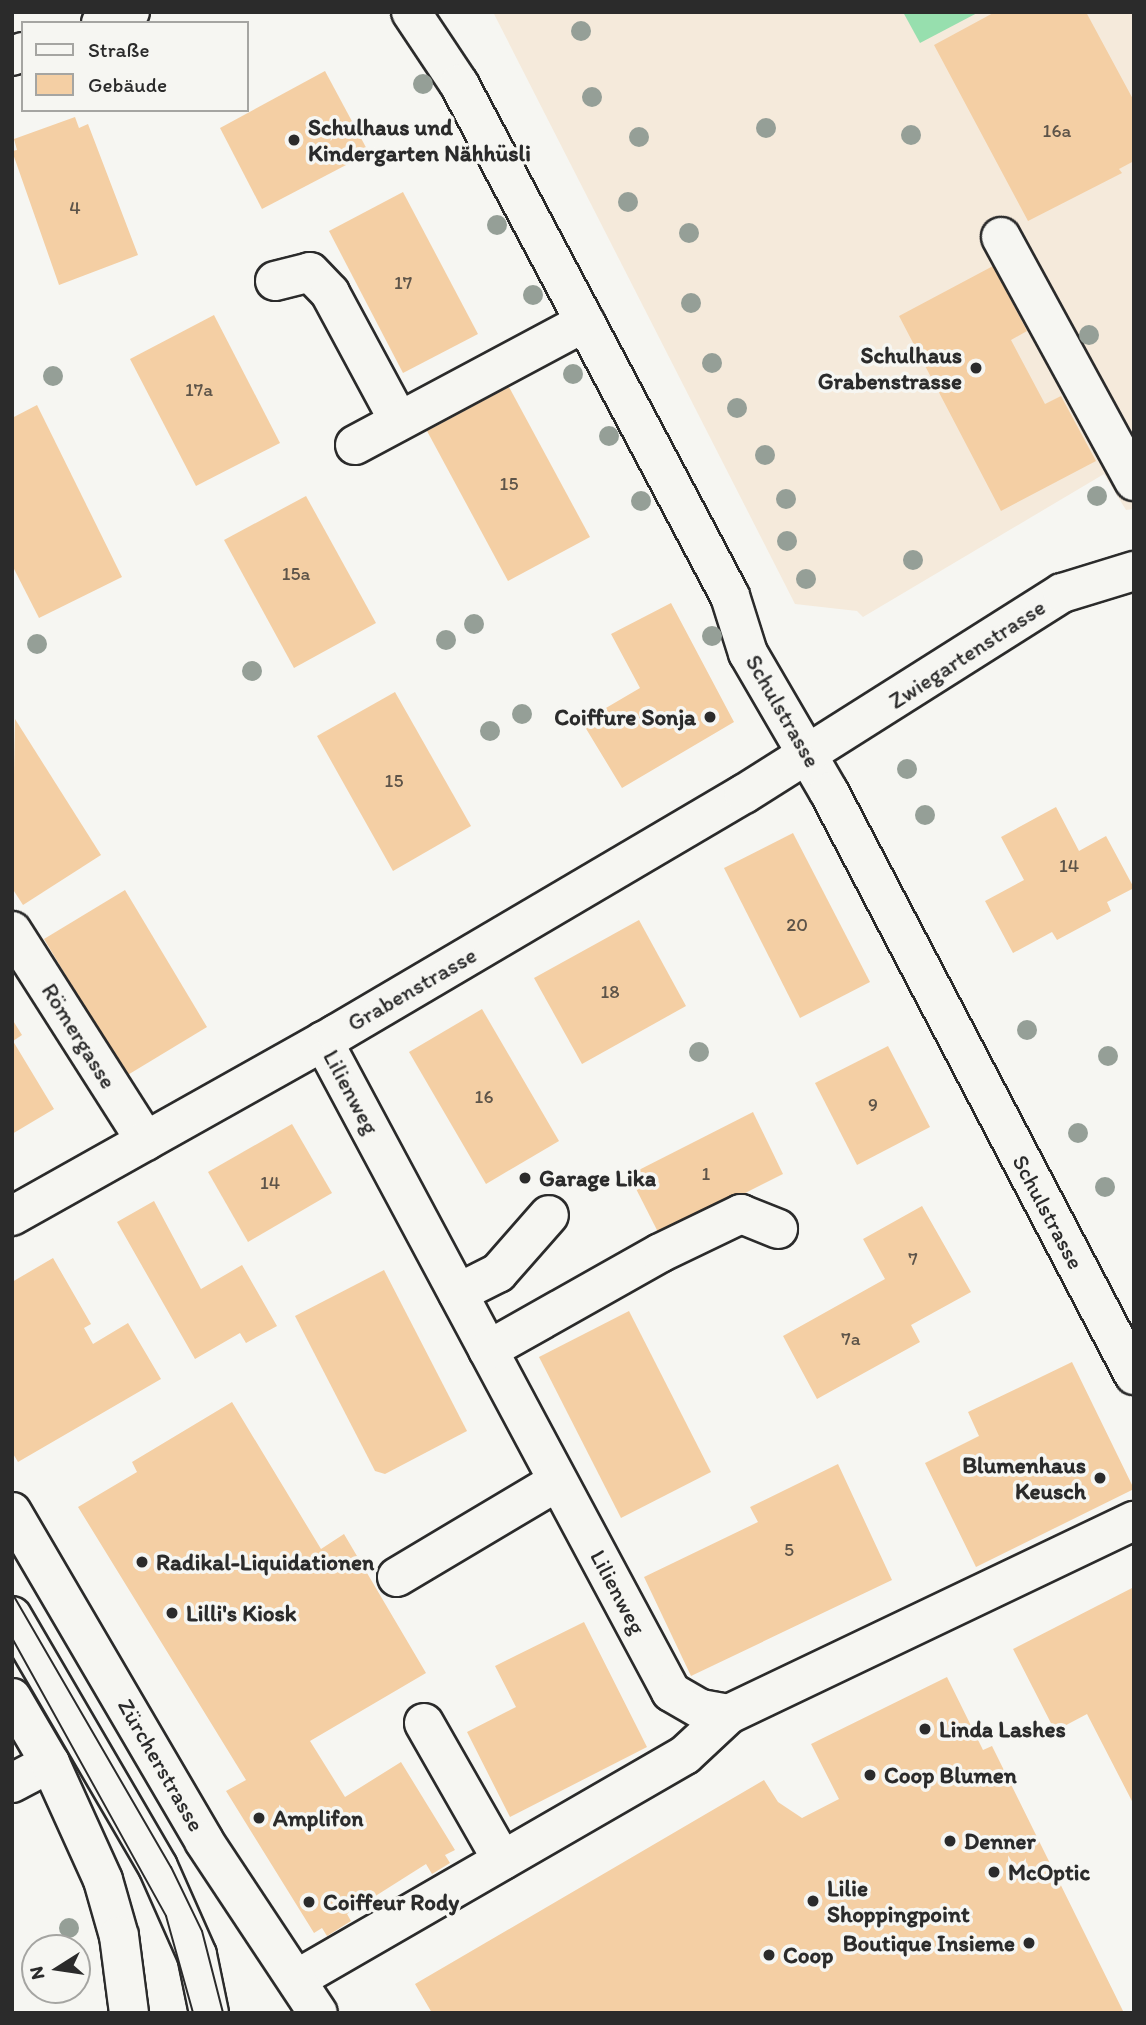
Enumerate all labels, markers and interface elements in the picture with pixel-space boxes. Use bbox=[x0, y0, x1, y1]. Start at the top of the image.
legend bbox=[21, 21, 248, 112]
text: Straße bbox=[88, 37, 149, 62]
text: Gebäude bbox=[88, 72, 167, 97]
place label: Schulhaus und Kindergarten Nähhüsli bbox=[308, 113, 531, 167]
house number: 16a bbox=[1043, 120, 1071, 142]
marker: Schulhaus und Kindergarten Nähhüsli bbox=[286, 132, 302, 148]
house number: 4 bbox=[69, 197, 81, 219]
house number: 17 bbox=[394, 272, 412, 294]
place label: Schulhaus Grabenstrasse bbox=[818, 341, 962, 395]
marker: Schulhaus Grabenstrasse bbox=[968, 360, 984, 376]
house number: 17a bbox=[185, 379, 213, 401]
house number: 15 bbox=[500, 473, 518, 495]
house number: 15a bbox=[282, 563, 310, 585]
street label: Zwiegartenstrasse bbox=[884, 593, 1050, 715]
street label: Schulstrasse bbox=[740, 650, 826, 772]
place label: Coiffure Sonja bbox=[554, 703, 696, 731]
marker: Coiffure Sonja bbox=[702, 709, 718, 725]
house number: 15 bbox=[385, 770, 403, 792]
house number: 14 bbox=[1059, 855, 1079, 877]
house number: 20 bbox=[786, 914, 808, 936]
street label: Grabenstrasse bbox=[343, 941, 481, 1037]
street label: Römergasse bbox=[36, 978, 122, 1094]
house number: 18 bbox=[600, 981, 620, 1003]
street label: Lilienweg bbox=[317, 1045, 385, 1139]
house number: 16 bbox=[475, 1086, 493, 1108]
house number: 9 bbox=[868, 1094, 878, 1116]
street label: Schulstrasse bbox=[1006, 1150, 1090, 1274]
house number: 1 bbox=[702, 1163, 710, 1185]
place label: Garage Lika bbox=[539, 1164, 656, 1192]
marker: Garage Lika bbox=[517, 1170, 533, 1186]
house number: 14 bbox=[260, 1172, 280, 1194]
house number: 7 bbox=[908, 1248, 918, 1270]
house number: 7a bbox=[841, 1328, 861, 1350]
place label: Blumenhaus Keusch bbox=[962, 1451, 1086, 1505]
marker: Blumenhaus Keusch bbox=[1092, 1470, 1108, 1486]
house number: 5 bbox=[784, 1539, 794, 1561]
street label: Lilienweg bbox=[584, 1545, 652, 1639]
place label: Radikal-Liquidationen bbox=[156, 1548, 374, 1576]
marker: Radikal-Liquidationen bbox=[134, 1554, 150, 1570]
place label: Lilli's Kiosk bbox=[186, 1599, 296, 1627]
marker: Lilli's Kiosk bbox=[164, 1605, 180, 1621]
street label: Zürcherstrasse bbox=[112, 1694, 210, 1836]
place label: Linda Lashes bbox=[939, 1715, 1065, 1743]
marker: Linda Lashes bbox=[917, 1721, 933, 1737]
place label: Coop Blumen bbox=[884, 1761, 1016, 1789]
marker: Coop Blumen bbox=[862, 1767, 878, 1783]
place label: Amplifon bbox=[273, 1804, 363, 1832]
marker: Amplifon bbox=[251, 1810, 267, 1826]
place label: Denner bbox=[964, 1827, 1036, 1855]
marker: Denner bbox=[942, 1833, 958, 1849]
place label: McOptic bbox=[1008, 1858, 1090, 1886]
marker: McOptic bbox=[986, 1864, 1002, 1880]
place label: Lilie Shoppingpoint bbox=[827, 1874, 969, 1928]
place label: Coiffeur Rody bbox=[323, 1888, 459, 1916]
marker: Lilie Shoppingpoint bbox=[805, 1893, 821, 1909]
marker: Coiffeur Rody bbox=[301, 1894, 317, 1910]
place label: Boutique Insieme bbox=[842, 1929, 1015, 1957]
north arrow bbox=[21, 1934, 91, 2004]
marker: Boutique Insieme bbox=[1021, 1935, 1037, 1951]
place label: Coop bbox=[783, 1941, 833, 1969]
marker: Coop bbox=[761, 1947, 777, 1963]
text: N bbox=[24, 1964, 50, 1982]

